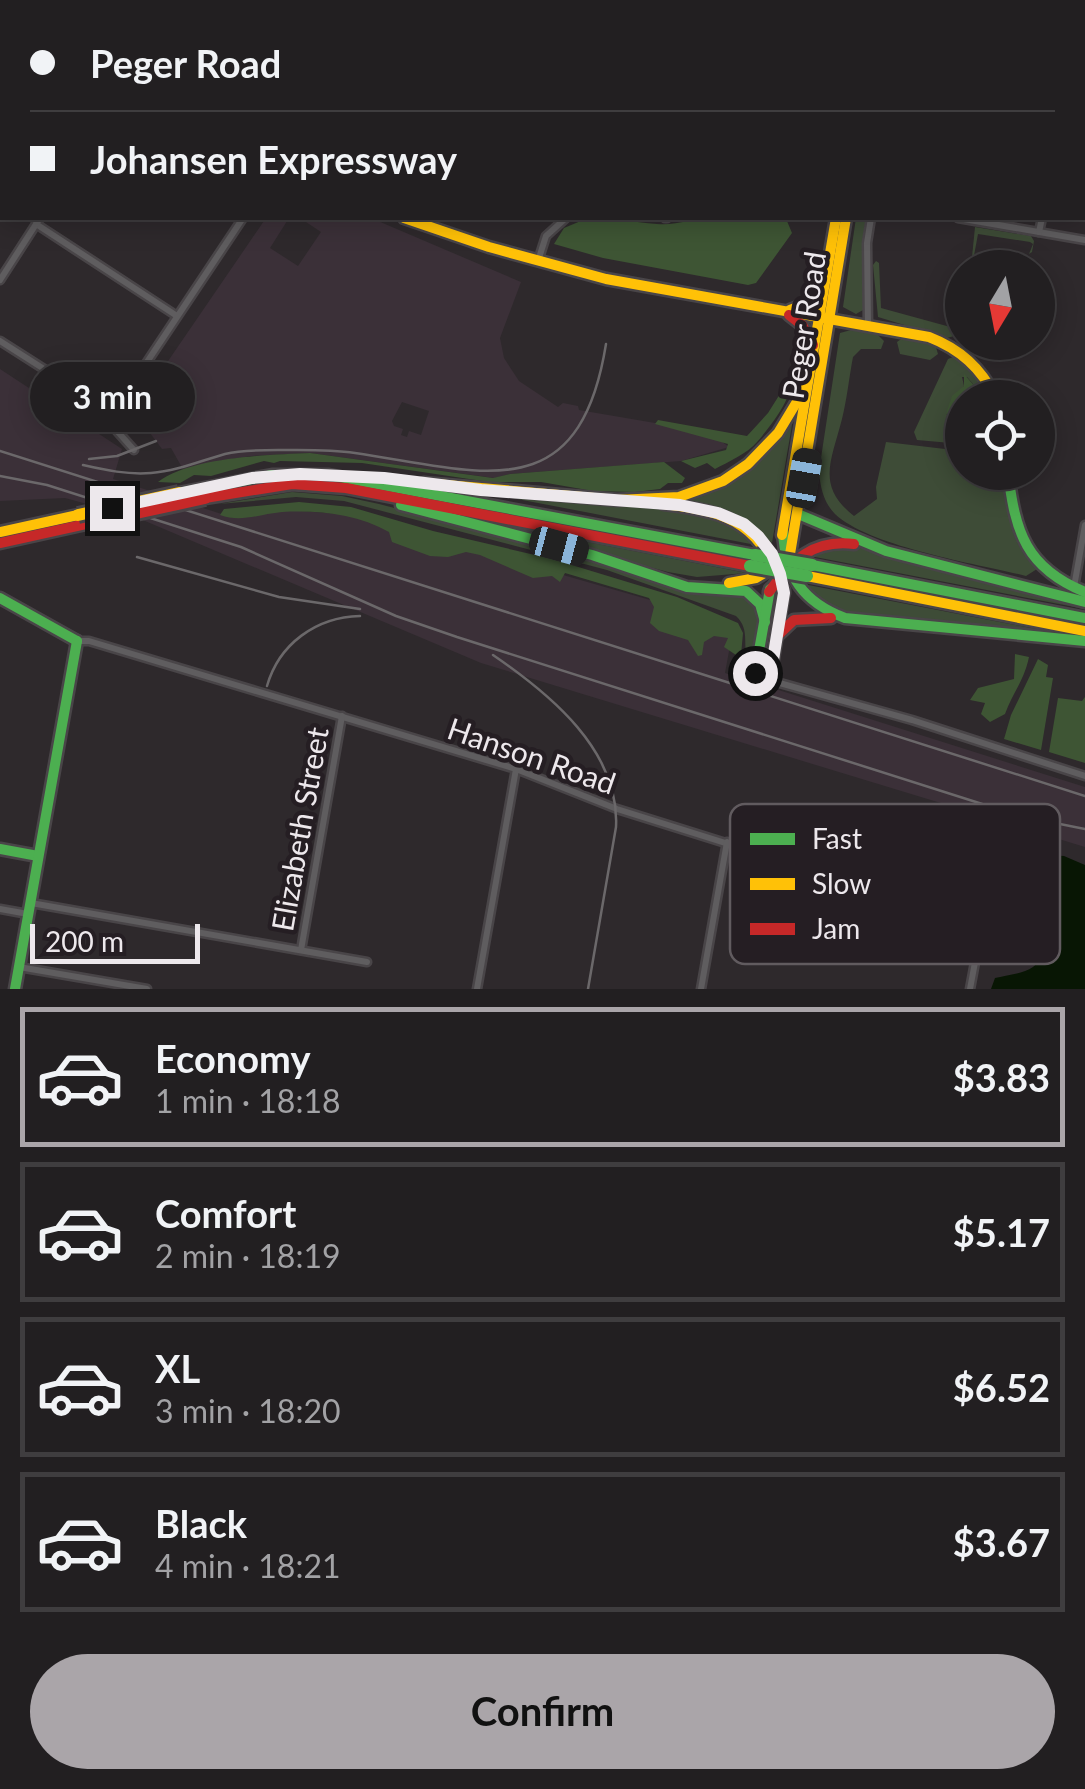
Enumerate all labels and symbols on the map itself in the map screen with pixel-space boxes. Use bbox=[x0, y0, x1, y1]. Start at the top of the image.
street label: Peger Road bbox=[774, 249, 832, 401]
north arrow bbox=[945, 250, 1055, 360]
callout: 3 min bbox=[29, 363, 194, 433]
car bbox=[784, 446, 824, 510]
route end bbox=[90, 486, 135, 531]
car bbox=[526, 524, 592, 568]
route start bbox=[733, 651, 778, 696]
street label: Hanson Road bbox=[443, 709, 621, 801]
street label: Elizabeth Street bbox=[263, 724, 335, 934]
legend bbox=[730, 804, 1060, 964]
text: Fast bbox=[812, 821, 862, 855]
text: Slow bbox=[812, 866, 871, 900]
text: Jam bbox=[812, 911, 860, 945]
scale bar bbox=[30, 919, 200, 964]

